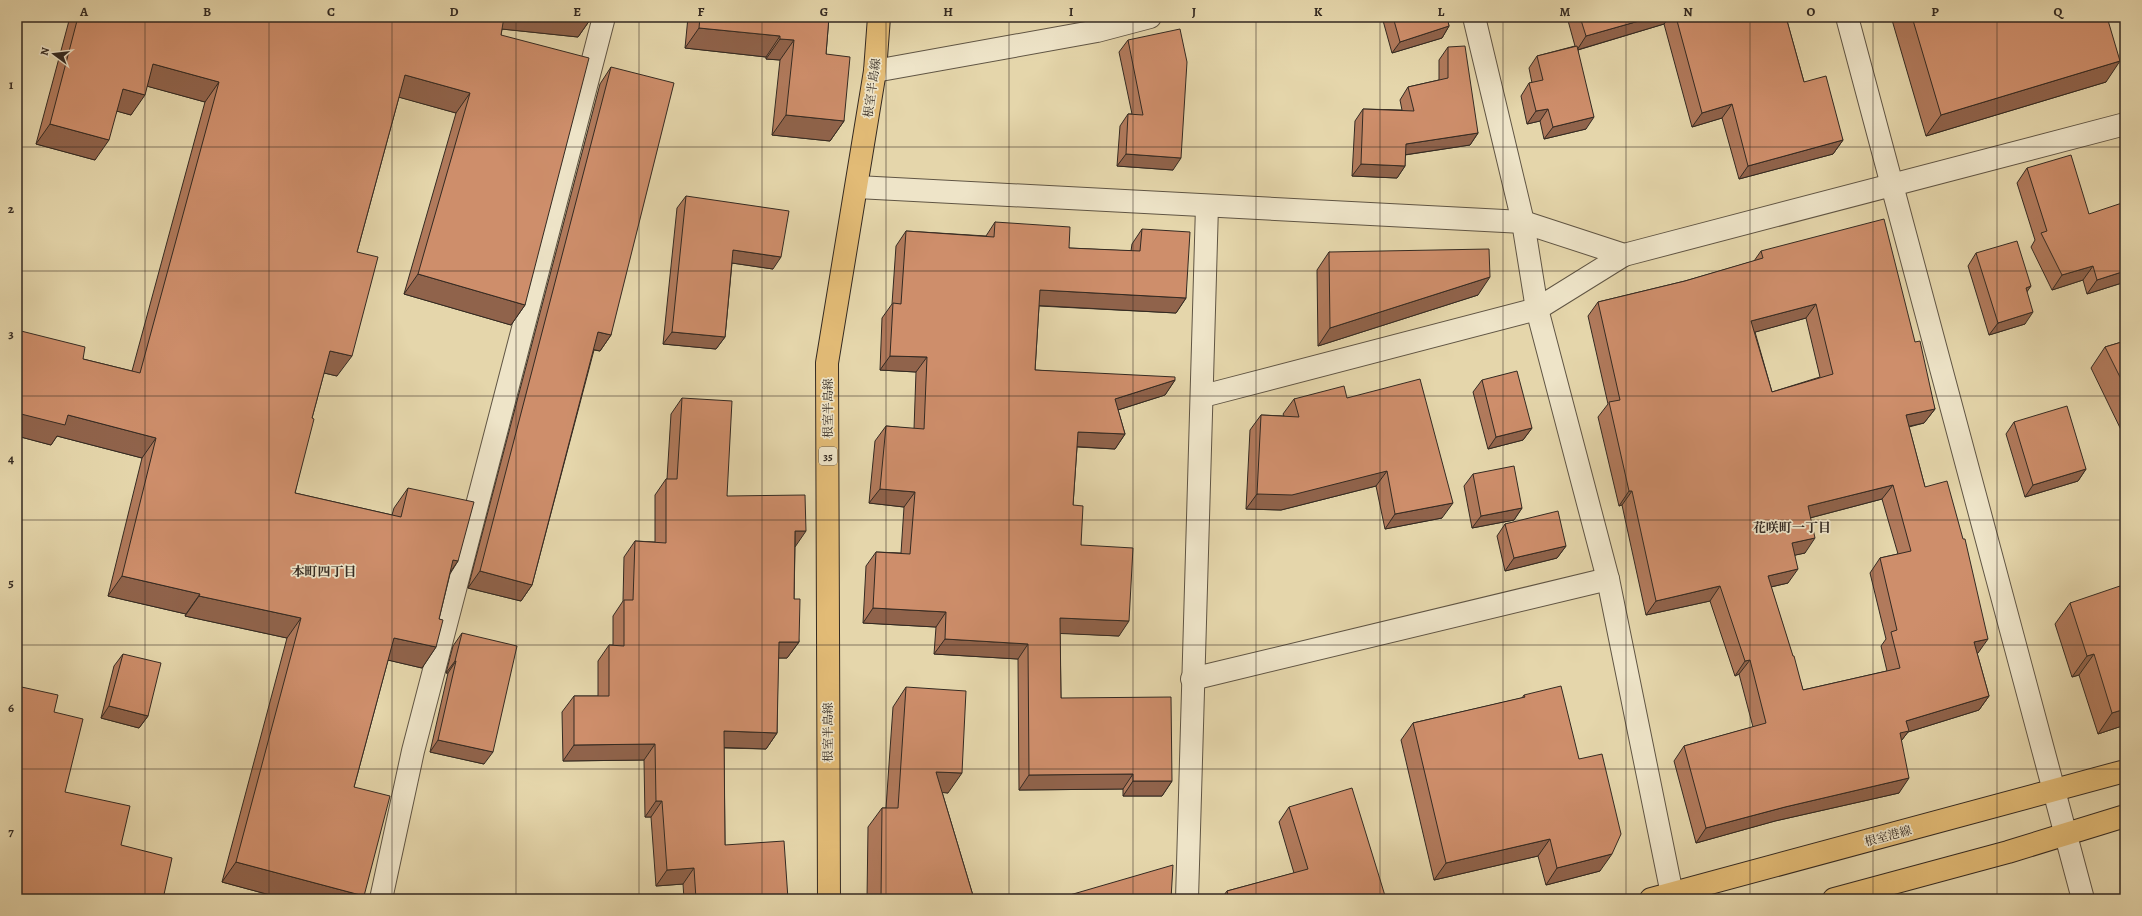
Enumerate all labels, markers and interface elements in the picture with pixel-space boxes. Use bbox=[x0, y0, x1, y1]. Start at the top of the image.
text: A bbox=[79, 3, 89, 20]
text: B bbox=[203, 3, 211, 20]
text: C bbox=[327, 3, 335, 20]
text: D bbox=[449, 3, 459, 20]
text: E bbox=[573, 3, 581, 20]
text: F bbox=[698, 3, 705, 20]
text: G bbox=[820, 3, 828, 20]
text: H bbox=[943, 3, 953, 20]
text: I bbox=[1069, 3, 1074, 20]
text: J bbox=[1192, 3, 1196, 20]
text: K bbox=[1314, 3, 1323, 20]
text: L bbox=[1438, 3, 1445, 20]
text: M bbox=[1560, 3, 1571, 20]
text: N bbox=[1683, 3, 1693, 20]
text: O bbox=[1807, 3, 1816, 20]
text: P bbox=[1931, 3, 1939, 20]
text: Q bbox=[2054, 3, 2065, 20]
north arrow bbox=[34, 34, 74, 74]
text: N bbox=[37, 46, 53, 57]
street label: 根室半島線 bbox=[860, 57, 884, 119]
text: 1 bbox=[9, 76, 14, 93]
text: 2 bbox=[8, 200, 15, 217]
text: 3 bbox=[8, 325, 14, 342]
street label: 根室半島線 bbox=[820, 378, 836, 438]
road number: 35 bbox=[819, 447, 837, 465]
text: 4 bbox=[8, 450, 14, 467]
district label: 花咲町一丁目 bbox=[1753, 519, 1831, 536]
district label: 本町四丁目 bbox=[291, 563, 357, 580]
text: 5 bbox=[8, 574, 14, 591]
text: 6 bbox=[8, 699, 14, 716]
street label: 根室半島線 bbox=[820, 702, 836, 762]
street label: 根室港線 bbox=[1863, 822, 1913, 850]
text: 7 bbox=[8, 823, 14, 840]

